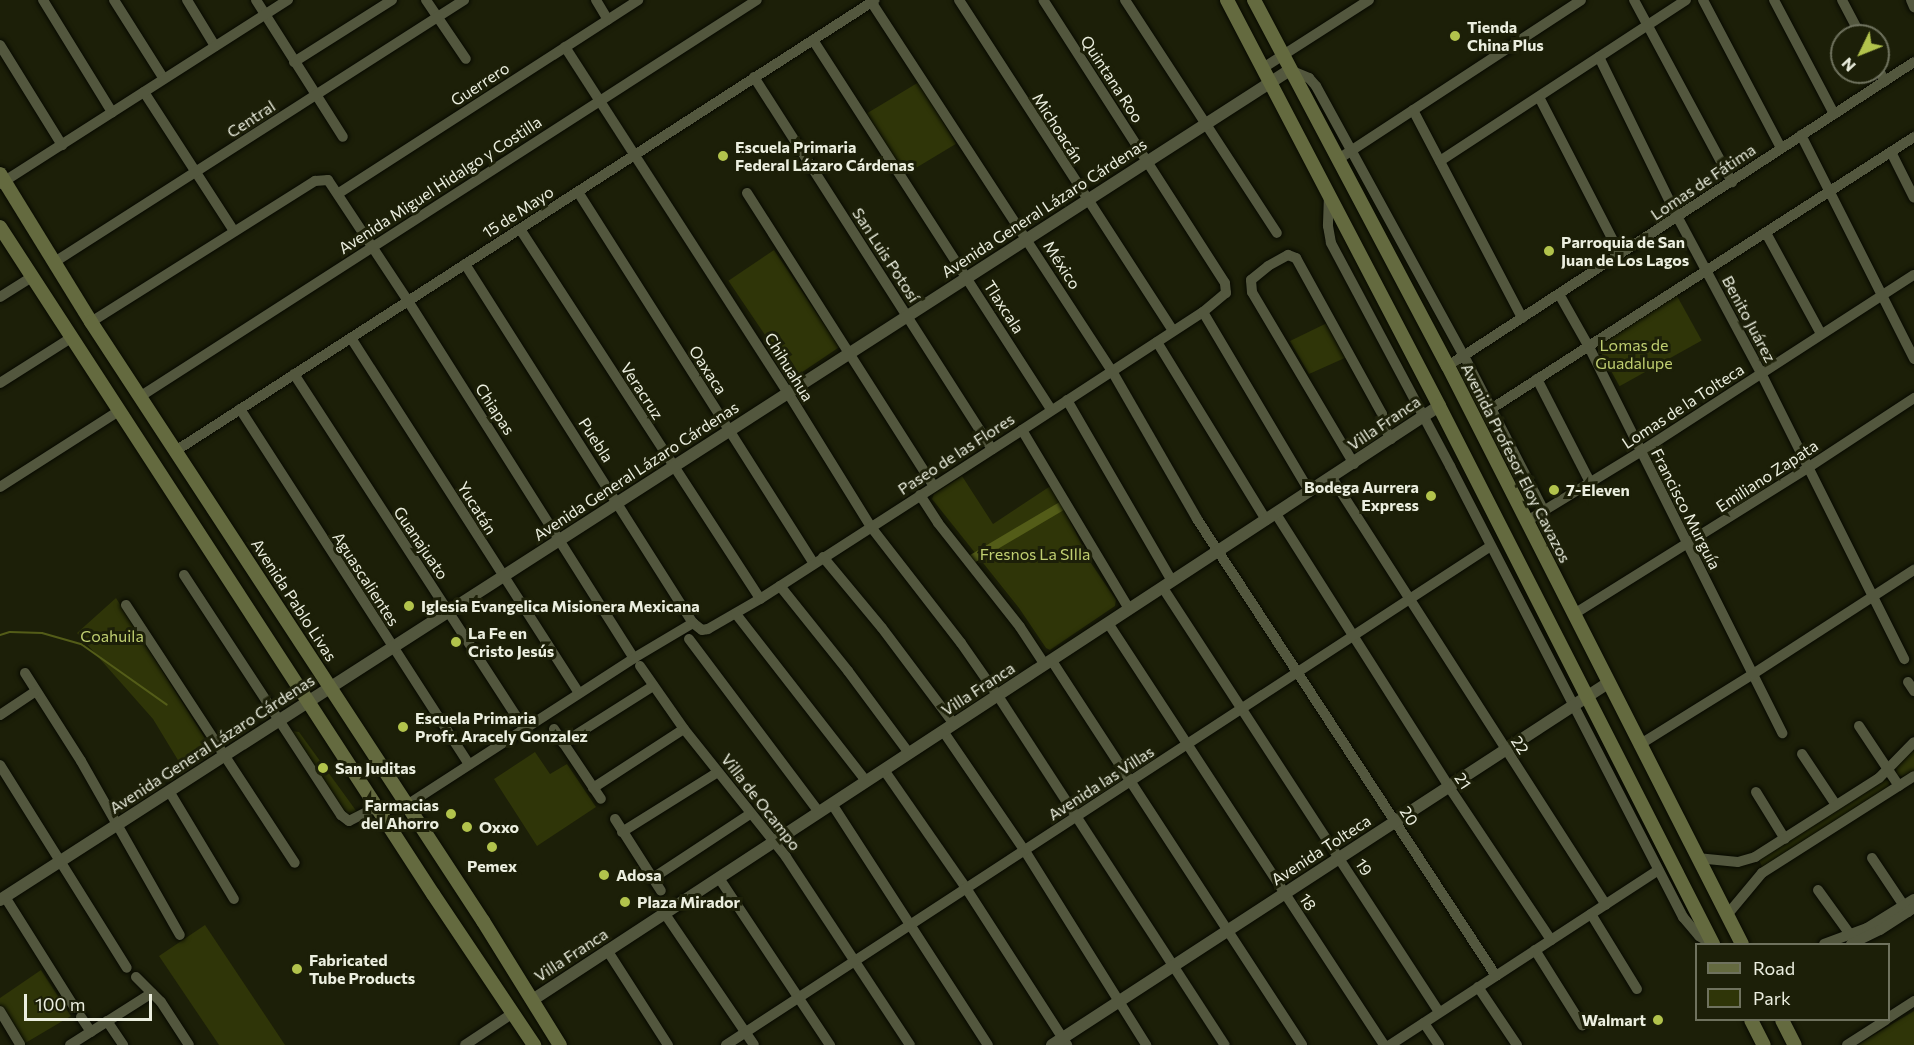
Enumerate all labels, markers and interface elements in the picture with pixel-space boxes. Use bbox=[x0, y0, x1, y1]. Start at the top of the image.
place label: Tienda China Plus bbox=[1467, 17, 1544, 55]
north arrow bbox=[1830, 24, 1890, 84]
marker: Tienda China Plus bbox=[1448, 29, 1462, 43]
street label: Quintana Roo bbox=[1077, 32, 1147, 126]
text: N bbox=[1837, 54, 1859, 76]
street label: Guerrero bbox=[447, 58, 513, 110]
street label: Michoacán bbox=[1028, 89, 1088, 167]
street label: Central bbox=[223, 96, 279, 142]
street label: Avenida Miguel Hidalgo y Costilla bbox=[335, 112, 545, 258]
street label: Avenida General Lázaro Cárdenas bbox=[938, 134, 1150, 282]
place label: Escuela Primaria Federal Lázaro Cárdenas bbox=[735, 137, 914, 175]
street label: Lomas de Fátima bbox=[1647, 140, 1759, 224]
marker: Escuela Primaria Federal Lázaro Cárdenas bbox=[716, 149, 730, 163]
street label: 15 de Mayo bbox=[479, 182, 557, 242]
street label: San Luis Potosí bbox=[848, 204, 924, 306]
place label: Parroquia de San Juan de Los Lagos bbox=[1561, 232, 1689, 270]
street label: México bbox=[1039, 237, 1085, 293]
marker: Parroquia de San Juan de Los Lagos bbox=[1542, 244, 1556, 258]
street label: Benito Juárez bbox=[1718, 272, 1780, 366]
street label: Tlaxcala bbox=[980, 277, 1028, 337]
street label: Chihuahua bbox=[760, 329, 818, 405]
park label: Lomas de Guadalupe bbox=[1595, 335, 1673, 373]
street label: Oaxaca bbox=[685, 342, 731, 398]
street label: Veracruz bbox=[616, 359, 668, 423]
street label: Lomas de la Tolteca bbox=[1618, 359, 1748, 453]
street label: Avenida Profesor Eloy Cavazos bbox=[1457, 360, 1575, 566]
street label: Chiapas bbox=[471, 380, 519, 438]
street label: Villa Franca bbox=[1344, 392, 1424, 454]
street label: Avenida General Lázaro Cárdenas bbox=[530, 397, 742, 545]
street label: Paseo de las Flores bbox=[894, 409, 1018, 499]
street label: Puebla bbox=[575, 414, 617, 466]
street label: Emiliano Zapata bbox=[1712, 436, 1822, 516]
street label: Francisco Murguía bbox=[1647, 445, 1725, 573]
place label: Bodega Aurrera Express bbox=[1304, 477, 1419, 515]
street label: Yucatán bbox=[453, 478, 501, 538]
place label: 7-Eleven bbox=[1566, 480, 1630, 500]
marker: 7-Eleven bbox=[1547, 483, 1561, 497]
marker: Bodega Aurrera Express bbox=[1424, 489, 1438, 503]
street label: Guanajuato bbox=[390, 503, 452, 583]
street label: Aguascalientes bbox=[328, 528, 404, 630]
street label: Avenida Pablo Livas bbox=[247, 535, 341, 665]
park label: Fresnos La SIlla bbox=[980, 544, 1090, 564]
place label: Iglesia Evangelica Misionera Mexicana bbox=[421, 596, 700, 616]
marker: Iglesia Evangelica Misionera Mexicana bbox=[402, 599, 416, 613]
place label: La Fe en Cristo Jesús bbox=[468, 623, 554, 661]
park label: Coahuila bbox=[80, 626, 144, 646]
marker: La Fe en Cristo Jesús bbox=[449, 635, 463, 649]
street label: Villa Franca bbox=[938, 658, 1018, 720]
street label: Avenida General Lázaro Cárdenas bbox=[106, 670, 318, 818]
place label: Escuela Primaria Profr. Aracely Gonzalez bbox=[415, 708, 588, 746]
marker: Escuela Primaria Profr. Aracely Gonzalez bbox=[396, 720, 410, 734]
street label: 22 bbox=[1507, 732, 1533, 758]
street label: Avenida las Villas bbox=[1044, 742, 1158, 824]
street label: Villa de Ocampo bbox=[717, 750, 805, 854]
place label: San Juditas bbox=[335, 758, 416, 778]
marker: San Juditas bbox=[316, 761, 330, 775]
street label: 21 bbox=[1451, 769, 1475, 793]
place label: Farmacias del Ahorro bbox=[361, 795, 439, 833]
street label: 20 bbox=[1396, 803, 1422, 829]
marker: Farmacias del Ahorro bbox=[444, 807, 458, 821]
street label: Avenida Tolteca bbox=[1268, 811, 1374, 889]
place label: Oxxo bbox=[479, 817, 519, 837]
marker: Oxxo bbox=[460, 820, 474, 834]
marker: Pemex bbox=[485, 840, 499, 854]
street label: 19 bbox=[1351, 855, 1377, 879]
place label: Pemex bbox=[467, 856, 517, 876]
place label: Adosa bbox=[616, 865, 662, 885]
marker: Adosa bbox=[597, 868, 611, 882]
street label: 18 bbox=[1295, 890, 1321, 914]
place label: Plaza Mirador bbox=[637, 892, 740, 912]
marker: Plaza Mirador bbox=[618, 895, 632, 909]
street label: Villa Franca bbox=[531, 924, 611, 986]
legend bbox=[1695, 943, 1890, 1021]
place label: Fabricated Tube Products bbox=[309, 950, 415, 988]
text: Road bbox=[1753, 957, 1795, 979]
marker: Fabricated Tube Products bbox=[290, 962, 304, 976]
scale bar bbox=[27, 982, 154, 1020]
text: Park bbox=[1753, 987, 1791, 1009]
text: 100 m bbox=[35, 993, 85, 1015]
place label: Walmart bbox=[1582, 1010, 1646, 1030]
marker: Walmart bbox=[1651, 1013, 1665, 1027]

